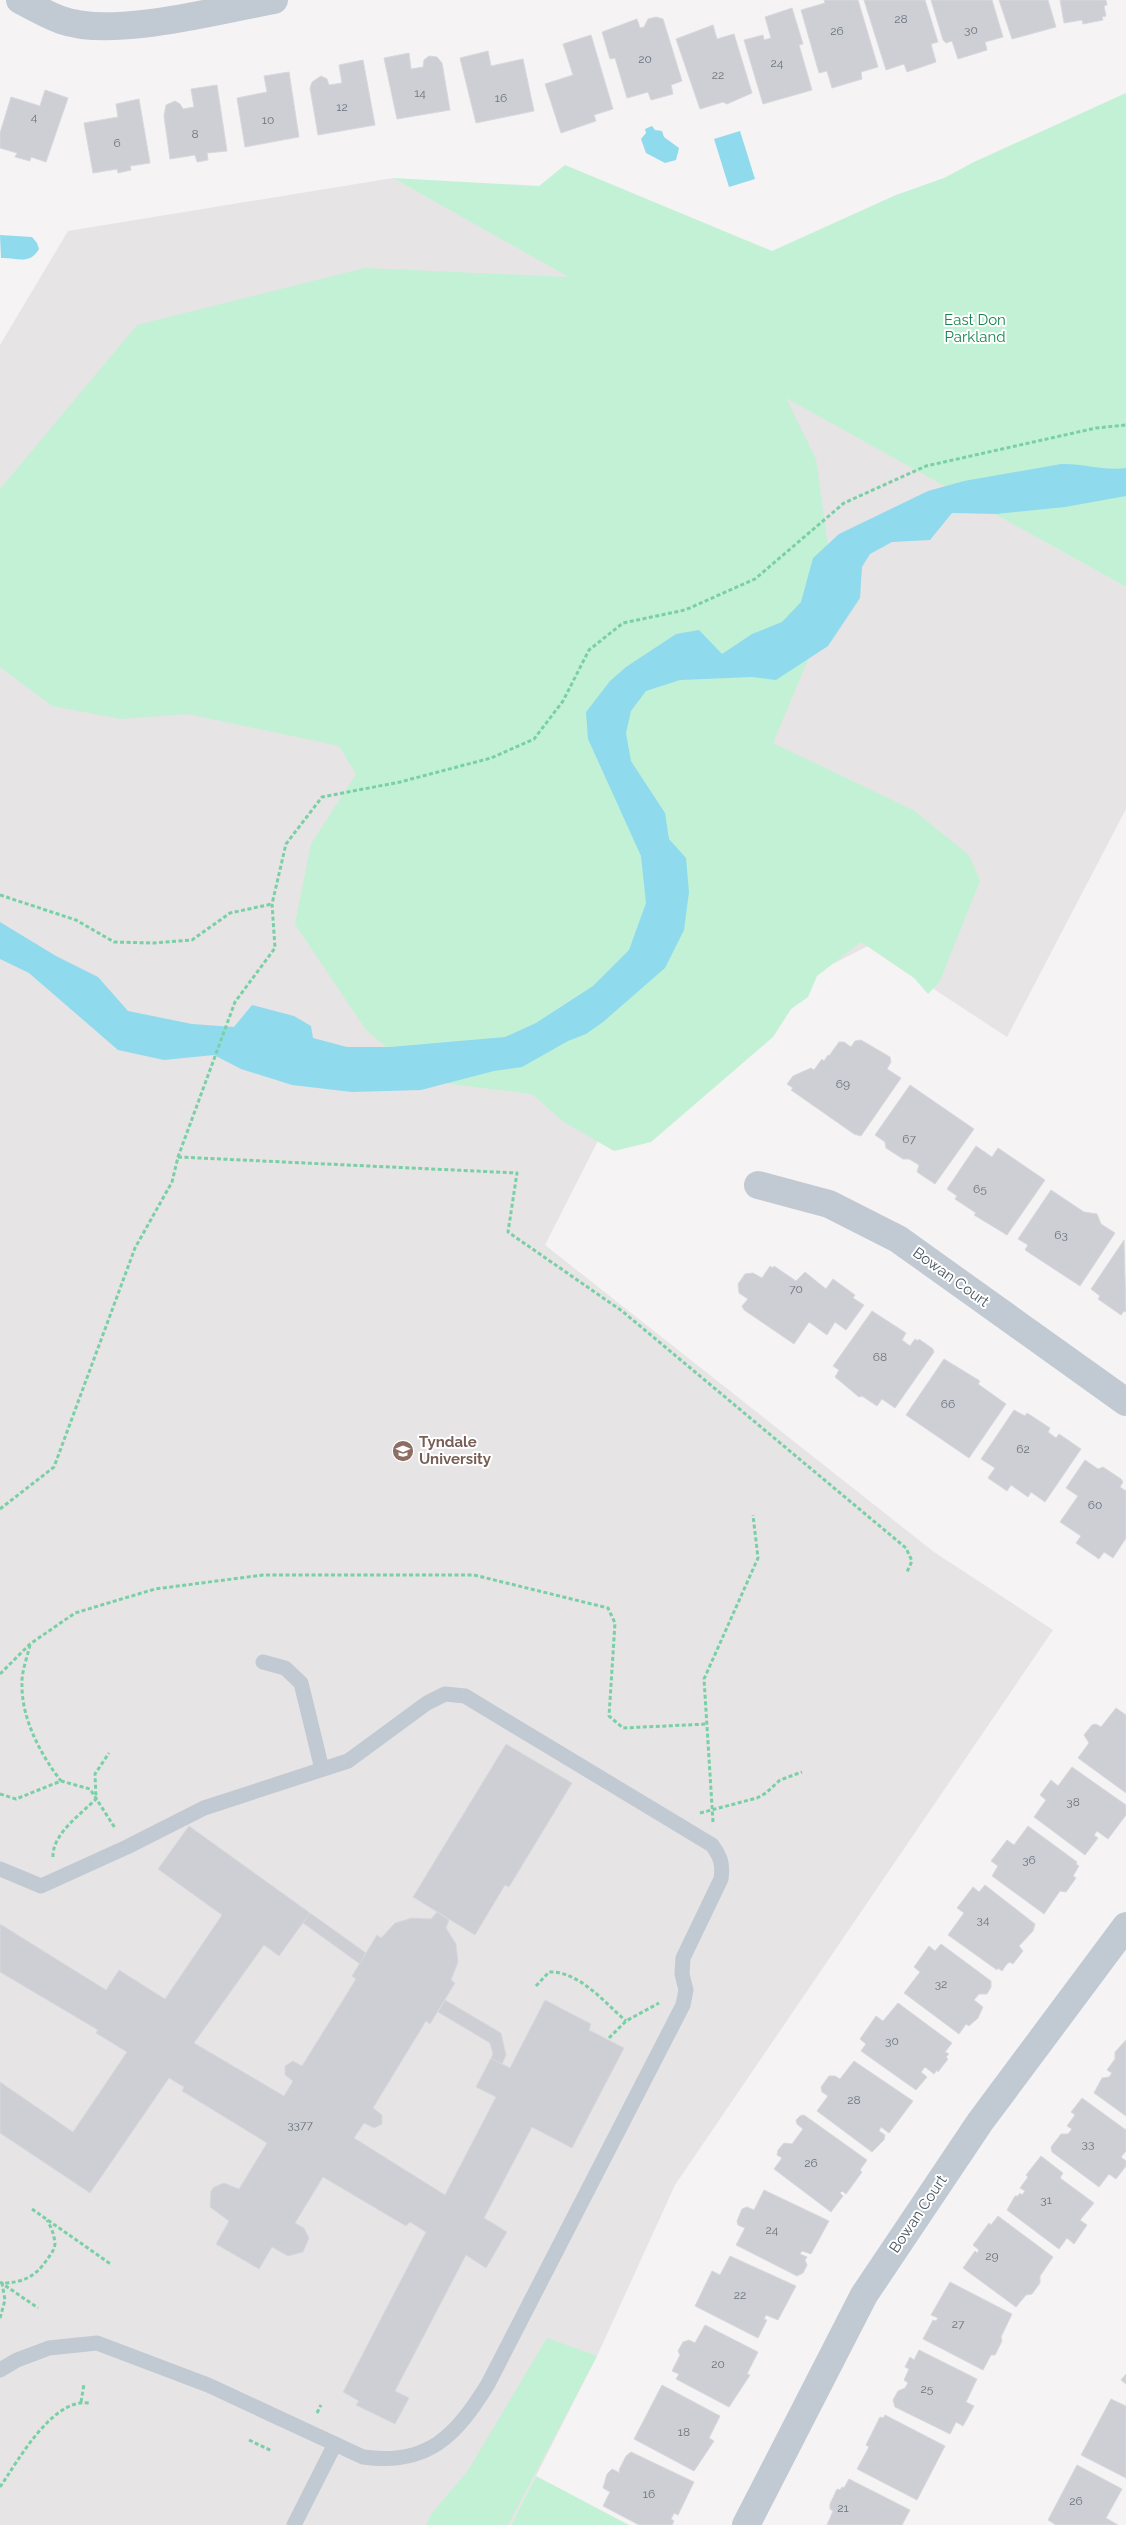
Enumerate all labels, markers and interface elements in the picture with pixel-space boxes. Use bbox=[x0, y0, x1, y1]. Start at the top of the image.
house number: 28 bbox=[894, 12, 908, 26]
house number: 30 bbox=[964, 23, 978, 37]
house number: 26 bbox=[830, 24, 844, 38]
house number: 20 bbox=[638, 52, 652, 66]
house number: 24 bbox=[771, 56, 784, 70]
house number: 22 bbox=[712, 68, 724, 82]
house number: 14 bbox=[414, 86, 426, 100]
house number: 16 bbox=[495, 91, 507, 105]
house number: 12 bbox=[336, 100, 348, 114]
house number: 4 bbox=[31, 110, 38, 124]
house number: 10 bbox=[262, 113, 274, 127]
house number: 8 bbox=[191, 127, 199, 141]
house number: 6 bbox=[113, 136, 121, 150]
park label: East Don Parkland bbox=[944, 311, 1006, 346]
house number: 69 bbox=[836, 1077, 850, 1091]
house number: 67 bbox=[902, 1132, 916, 1146]
house number: 65 bbox=[973, 1182, 987, 1196]
house number: 63 bbox=[1054, 1228, 1068, 1242]
street label: Bowan Court bbox=[909, 1243, 993, 1311]
house number: 70 bbox=[789, 1282, 803, 1296]
house number: 68 bbox=[873, 1350, 887, 1364]
house number: 66 bbox=[941, 1397, 955, 1411]
place label: Tyndale University bbox=[419, 1433, 492, 1468]
school or university icon: Tyndale University bbox=[391, 1439, 415, 1463]
house number: 62 bbox=[1016, 1442, 1030, 1456]
house number: 60 bbox=[1088, 1498, 1102, 1512]
house number: 38 bbox=[1066, 1795, 1080, 1809]
house number: 36 bbox=[1022, 1853, 1036, 1867]
house number: 34 bbox=[977, 1913, 990, 1927]
house number: 32 bbox=[935, 1977, 947, 1991]
house number: 30 bbox=[885, 2034, 899, 2048]
house number: 28 bbox=[847, 2093, 861, 2107]
house number: 3377 bbox=[287, 2118, 313, 2132]
house number: 33 bbox=[1082, 2137, 1094, 2151]
house number: 26 bbox=[804, 2156, 818, 2170]
street label: Bowan Court bbox=[885, 2172, 951, 2256]
house number: 31 bbox=[1040, 2193, 1052, 2207]
house number: 24 bbox=[766, 2223, 779, 2237]
house number: 29 bbox=[985, 2249, 999, 2263]
house number: 22 bbox=[734, 2288, 746, 2302]
house number: 27 bbox=[952, 2317, 965, 2331]
house number: 20 bbox=[711, 2357, 725, 2371]
house number: 25 bbox=[921, 2382, 934, 2396]
house number: 18 bbox=[678, 2425, 690, 2439]
house number: 16 bbox=[643, 2487, 655, 2501]
house number: 26 bbox=[1069, 2494, 1083, 2508]
house number: 21 bbox=[837, 2501, 849, 2515]

